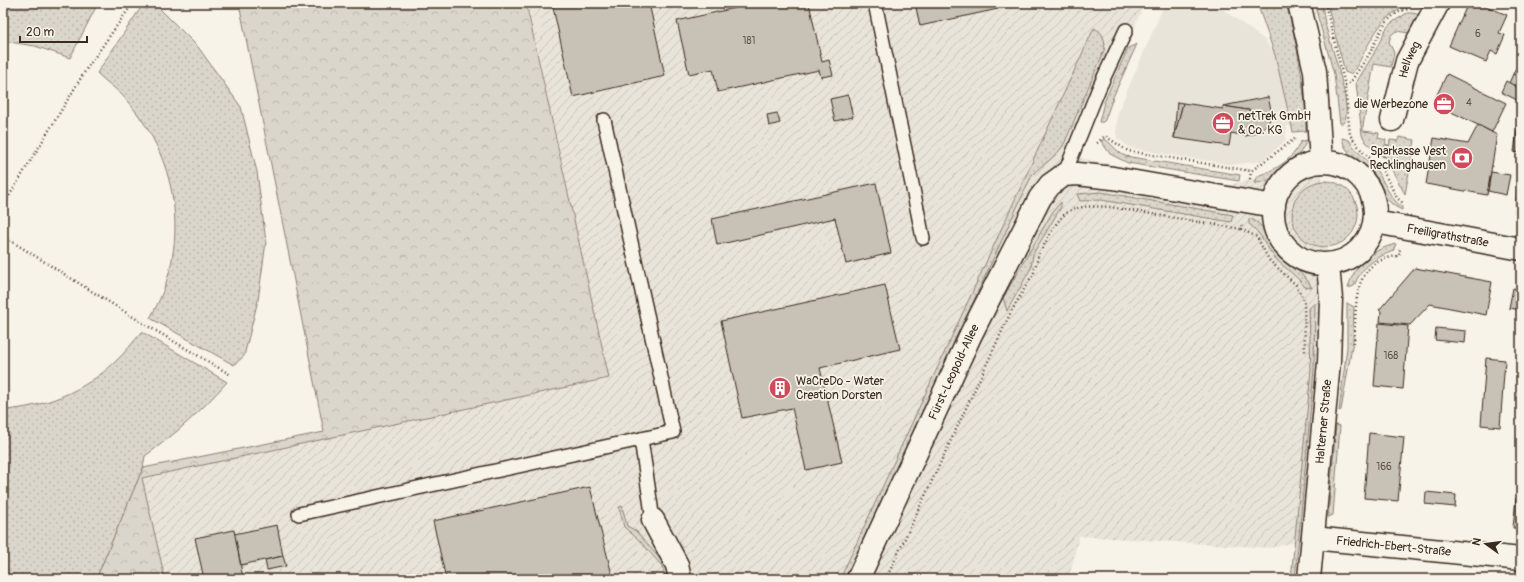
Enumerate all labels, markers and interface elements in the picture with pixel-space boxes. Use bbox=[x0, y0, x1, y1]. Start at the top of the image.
scale bar bbox=[20, 18, 87, 44]
text: 20 m bbox=[26, 25, 55, 40]
house number: 6 bbox=[1475, 28, 1481, 40]
house number: 181 bbox=[743, 35, 756, 47]
street label: Hellweg bbox=[1395, 38, 1424, 80]
office icon: die Werbezone bbox=[1431, 91, 1457, 117]
place label: die Werbezone bbox=[1354, 97, 1428, 112]
house number: 4 bbox=[1466, 97, 1472, 109]
place label: netTrek GmbH & Co. KG bbox=[1238, 109, 1312, 138]
office icon: netTrek GmbH & Co. KG bbox=[1210, 110, 1236, 136]
place label: Sparkasse Vest Recklinghausen bbox=[1369, 144, 1446, 173]
bank icon: Sparkasse Vest Recklinghausen bbox=[1449, 145, 1475, 171]
street label: Freiligrathstraße bbox=[1406, 221, 1490, 250]
street label: Fürst-Leopold-Allee bbox=[925, 322, 982, 422]
house number: 168 bbox=[1384, 350, 1398, 362]
place label: WaCreDo - Water Creation Dorsten bbox=[796, 374, 885, 403]
building icon: WaCreDo - Water Creation Dorsten bbox=[767, 375, 793, 401]
street label: Halterner Straße bbox=[1312, 379, 1335, 465]
house number: 166 bbox=[1376, 461, 1392, 473]
north arrow bbox=[1466, 524, 1506, 564]
street label: Friedrich-Ebert-Straße bbox=[1335, 533, 1452, 559]
text: N bbox=[1470, 536, 1484, 547]

